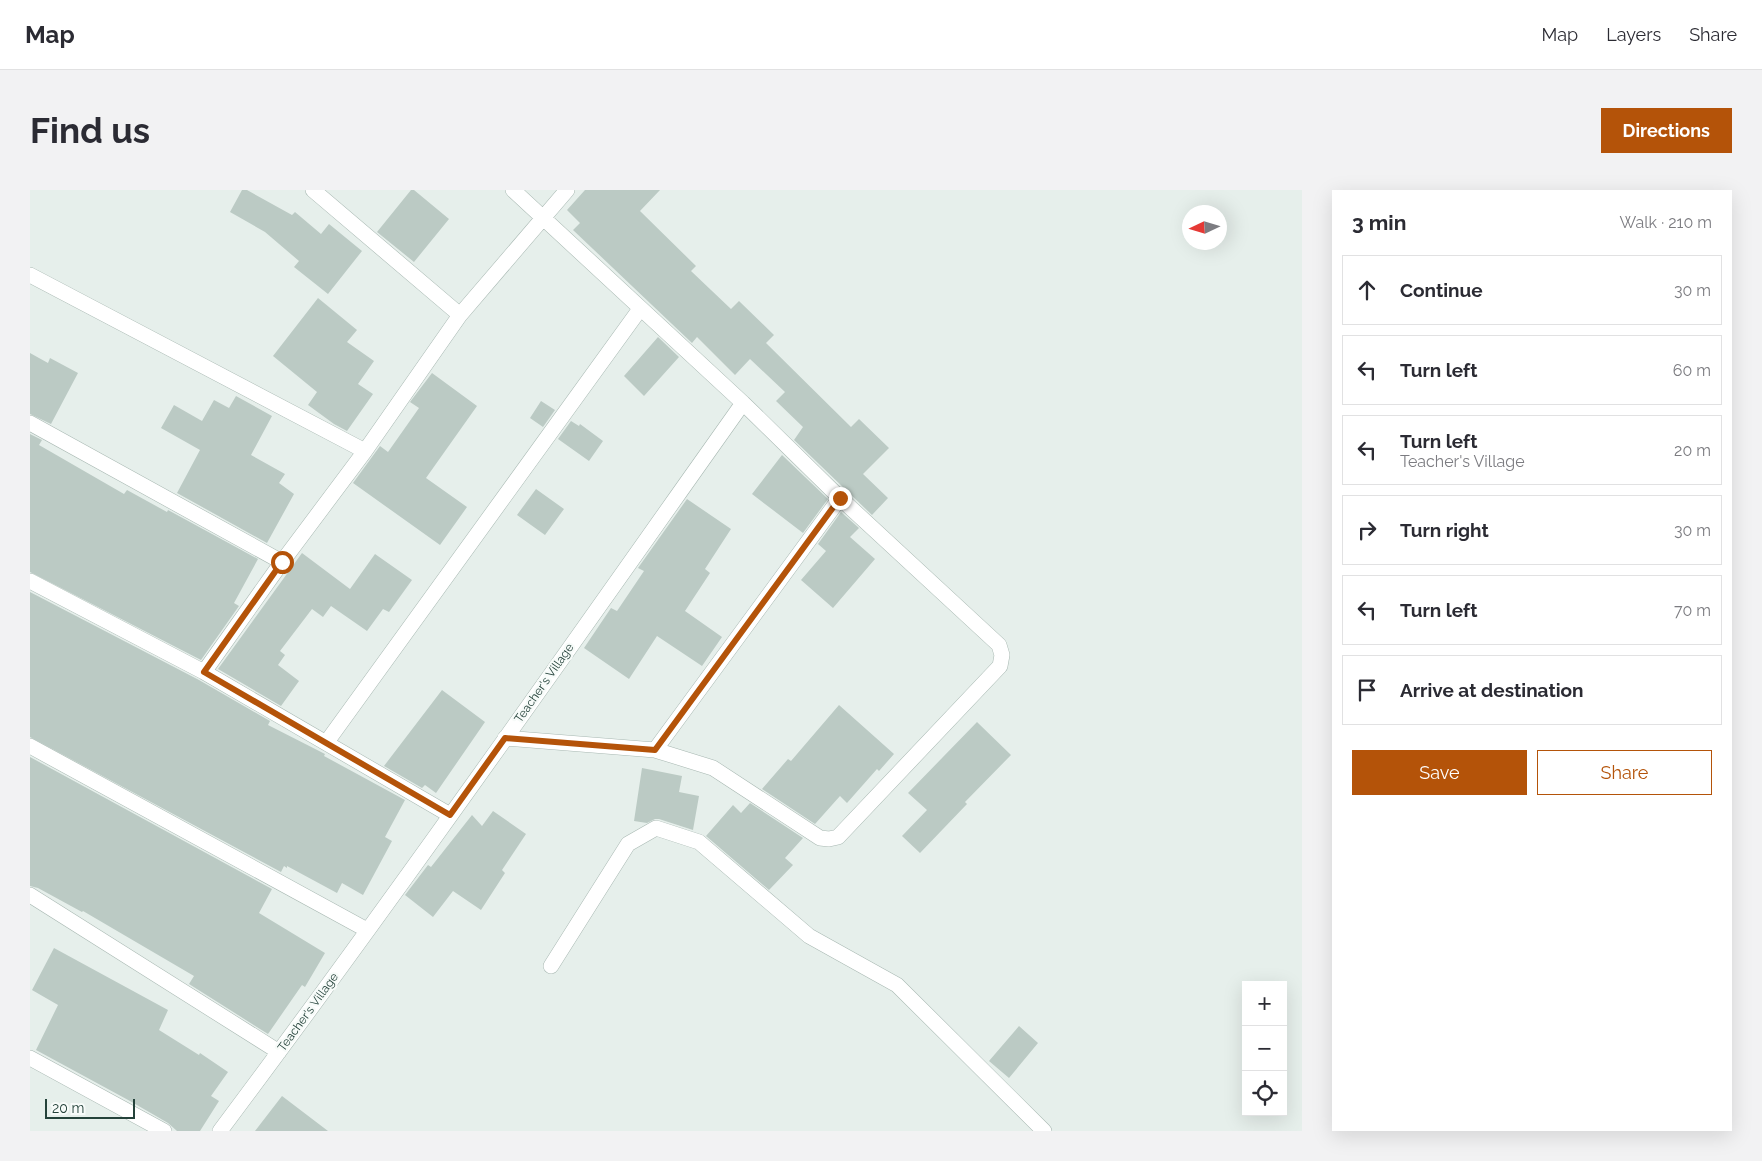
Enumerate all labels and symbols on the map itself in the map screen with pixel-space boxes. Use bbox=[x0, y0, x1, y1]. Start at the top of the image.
north arrow bbox=[1182, 205, 1227, 250]
route end bbox=[829, 487, 852, 510]
route start bbox=[271, 551, 294, 574]
street label: Teacher's Village bbox=[511, 641, 577, 725]
street label: Teacher's Village bbox=[275, 970, 341, 1054]
scale bar bbox=[45, 1096, 135, 1119]

